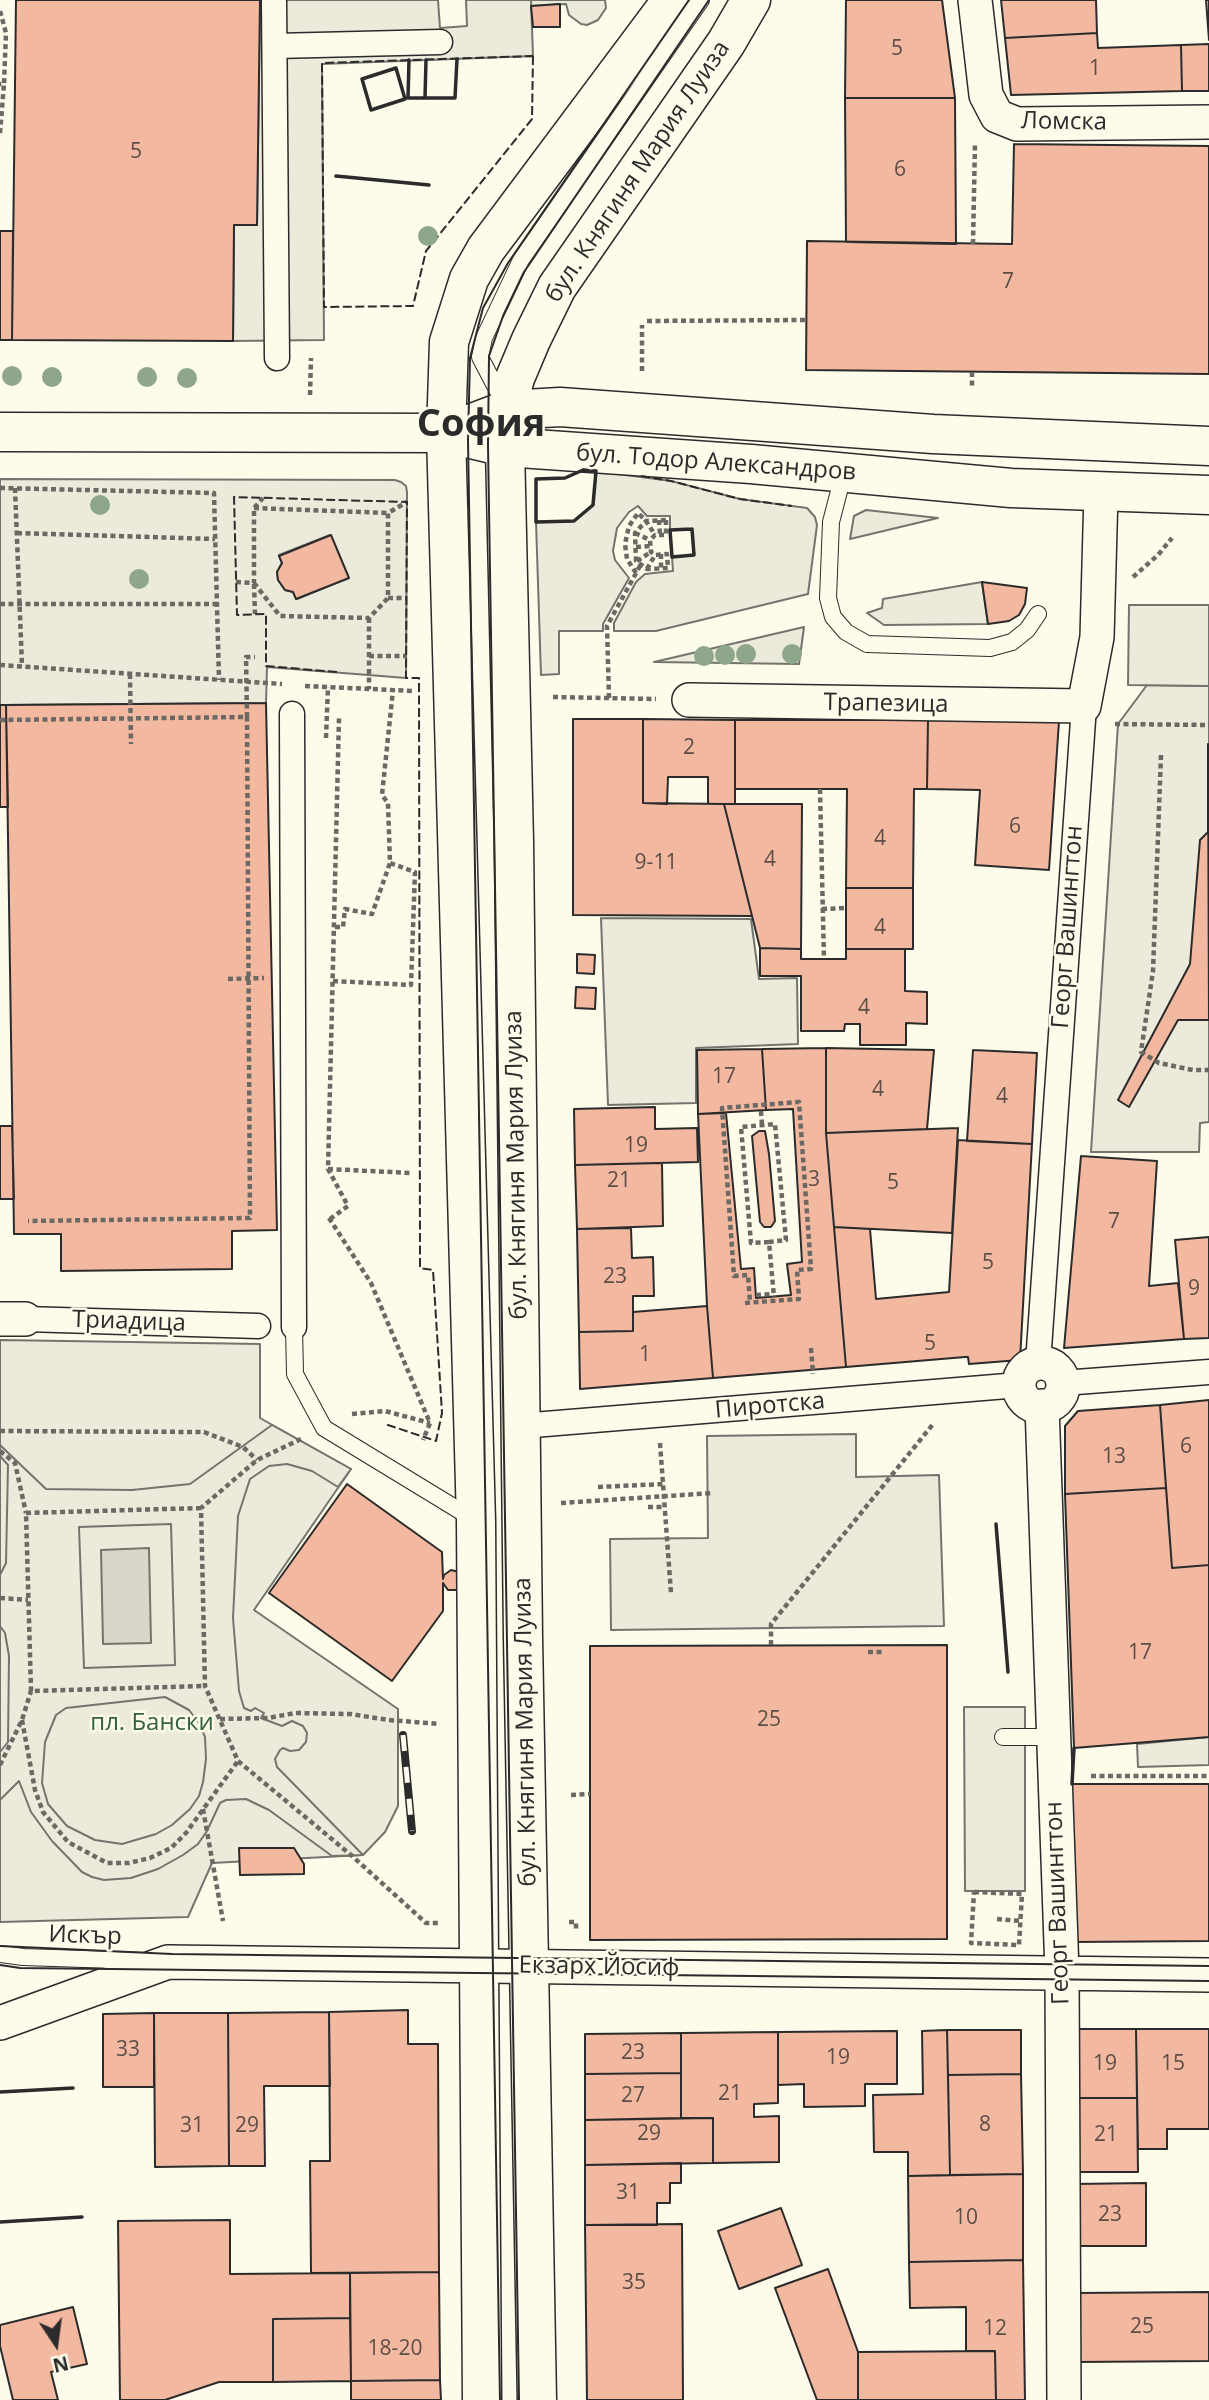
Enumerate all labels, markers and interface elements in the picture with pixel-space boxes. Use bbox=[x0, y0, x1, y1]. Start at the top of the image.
street label: бул. Княгиня Мария Луиза bbox=[540, 36, 736, 308]
house number: 5 bbox=[891, 36, 903, 62]
house number: 1 bbox=[1089, 56, 1101, 82]
street label: Ломска bbox=[1021, 107, 1107, 137]
house number: 5 bbox=[130, 139, 142, 165]
house number: 6 bbox=[894, 157, 906, 183]
house number: 7 bbox=[1002, 269, 1014, 295]
district label: София bbox=[417, 402, 545, 448]
street label: бул. Тодор Александров bbox=[575, 439, 857, 487]
street label: Трапезица bbox=[823, 689, 949, 719]
house number: 2 bbox=[683, 735, 695, 761]
house number: 6 bbox=[1009, 814, 1021, 840]
street label: Георг Вашингтон bbox=[1047, 824, 1089, 1030]
house number: 4 bbox=[874, 826, 886, 852]
house number: 4 bbox=[764, 847, 776, 873]
house number: 9-11 bbox=[635, 850, 677, 876]
house number: 4 bbox=[874, 915, 886, 941]
house number: 4 bbox=[858, 995, 870, 1021]
street label: бул. Княгиня Мария Луиза bbox=[500, 1010, 534, 1320]
house number: 17 bbox=[712, 1064, 736, 1090]
house number: 4 bbox=[872, 1077, 884, 1103]
house number: 4 bbox=[996, 1084, 1008, 1110]
house number: 19 bbox=[624, 1133, 648, 1159]
house number: 3 bbox=[808, 1167, 820, 1193]
house number: 21 bbox=[607, 1168, 631, 1194]
house number: 5 bbox=[887, 1170, 899, 1196]
house number: 7 bbox=[1108, 1209, 1120, 1235]
house number: 5 bbox=[982, 1250, 994, 1276]
house number: 23 bbox=[603, 1264, 627, 1290]
house number: 9 bbox=[1188, 1276, 1200, 1302]
street label: Триадица bbox=[72, 1306, 186, 1338]
house number: 5 bbox=[924, 1331, 936, 1357]
house number: 1 bbox=[639, 1342, 651, 1368]
street label: Пиротска bbox=[714, 1387, 826, 1425]
house number: 6 bbox=[1180, 1434, 1192, 1460]
house number: 13 bbox=[1102, 1444, 1126, 1470]
street label: бул. Княгиня Мария Луиза bbox=[509, 1577, 543, 1887]
house number: 17 bbox=[1128, 1640, 1152, 1666]
house number: 25 bbox=[757, 1707, 781, 1733]
park label: пл. Бански bbox=[90, 1709, 214, 1737]
street label: Георг Вашингтон bbox=[1040, 1801, 1076, 2005]
street label: Искър bbox=[48, 1920, 122, 1952]
street label: Екзарх Йосиф bbox=[518, 1951, 680, 1983]
house number: 33 bbox=[116, 2037, 140, 2063]
house number: 23 bbox=[621, 2040, 645, 2066]
house number: 19 bbox=[826, 2045, 850, 2071]
house number: 19 bbox=[1093, 2051, 1117, 2077]
house number: 15 bbox=[1161, 2051, 1185, 2077]
house number: 21 bbox=[718, 2081, 742, 2107]
house number: 27 bbox=[621, 2083, 645, 2109]
house number: 8 bbox=[979, 2112, 991, 2138]
house number: 31 bbox=[180, 2113, 204, 2139]
house number: 29 bbox=[235, 2113, 259, 2139]
house number: 29 bbox=[637, 2121, 661, 2147]
house number: 21 bbox=[1094, 2122, 1118, 2148]
house number: 31 bbox=[616, 2180, 640, 2206]
house number: 23 bbox=[1098, 2202, 1122, 2228]
house number: 10 bbox=[954, 2205, 978, 2231]
house number: 35 bbox=[622, 2270, 646, 2296]
north arrow bbox=[21, 2309, 91, 2379]
house number: 25 bbox=[1130, 2314, 1154, 2340]
house number: 12 bbox=[983, 2316, 1007, 2342]
house number: 18-20 bbox=[368, 2336, 422, 2362]
text: N bbox=[50, 2350, 71, 2379]

